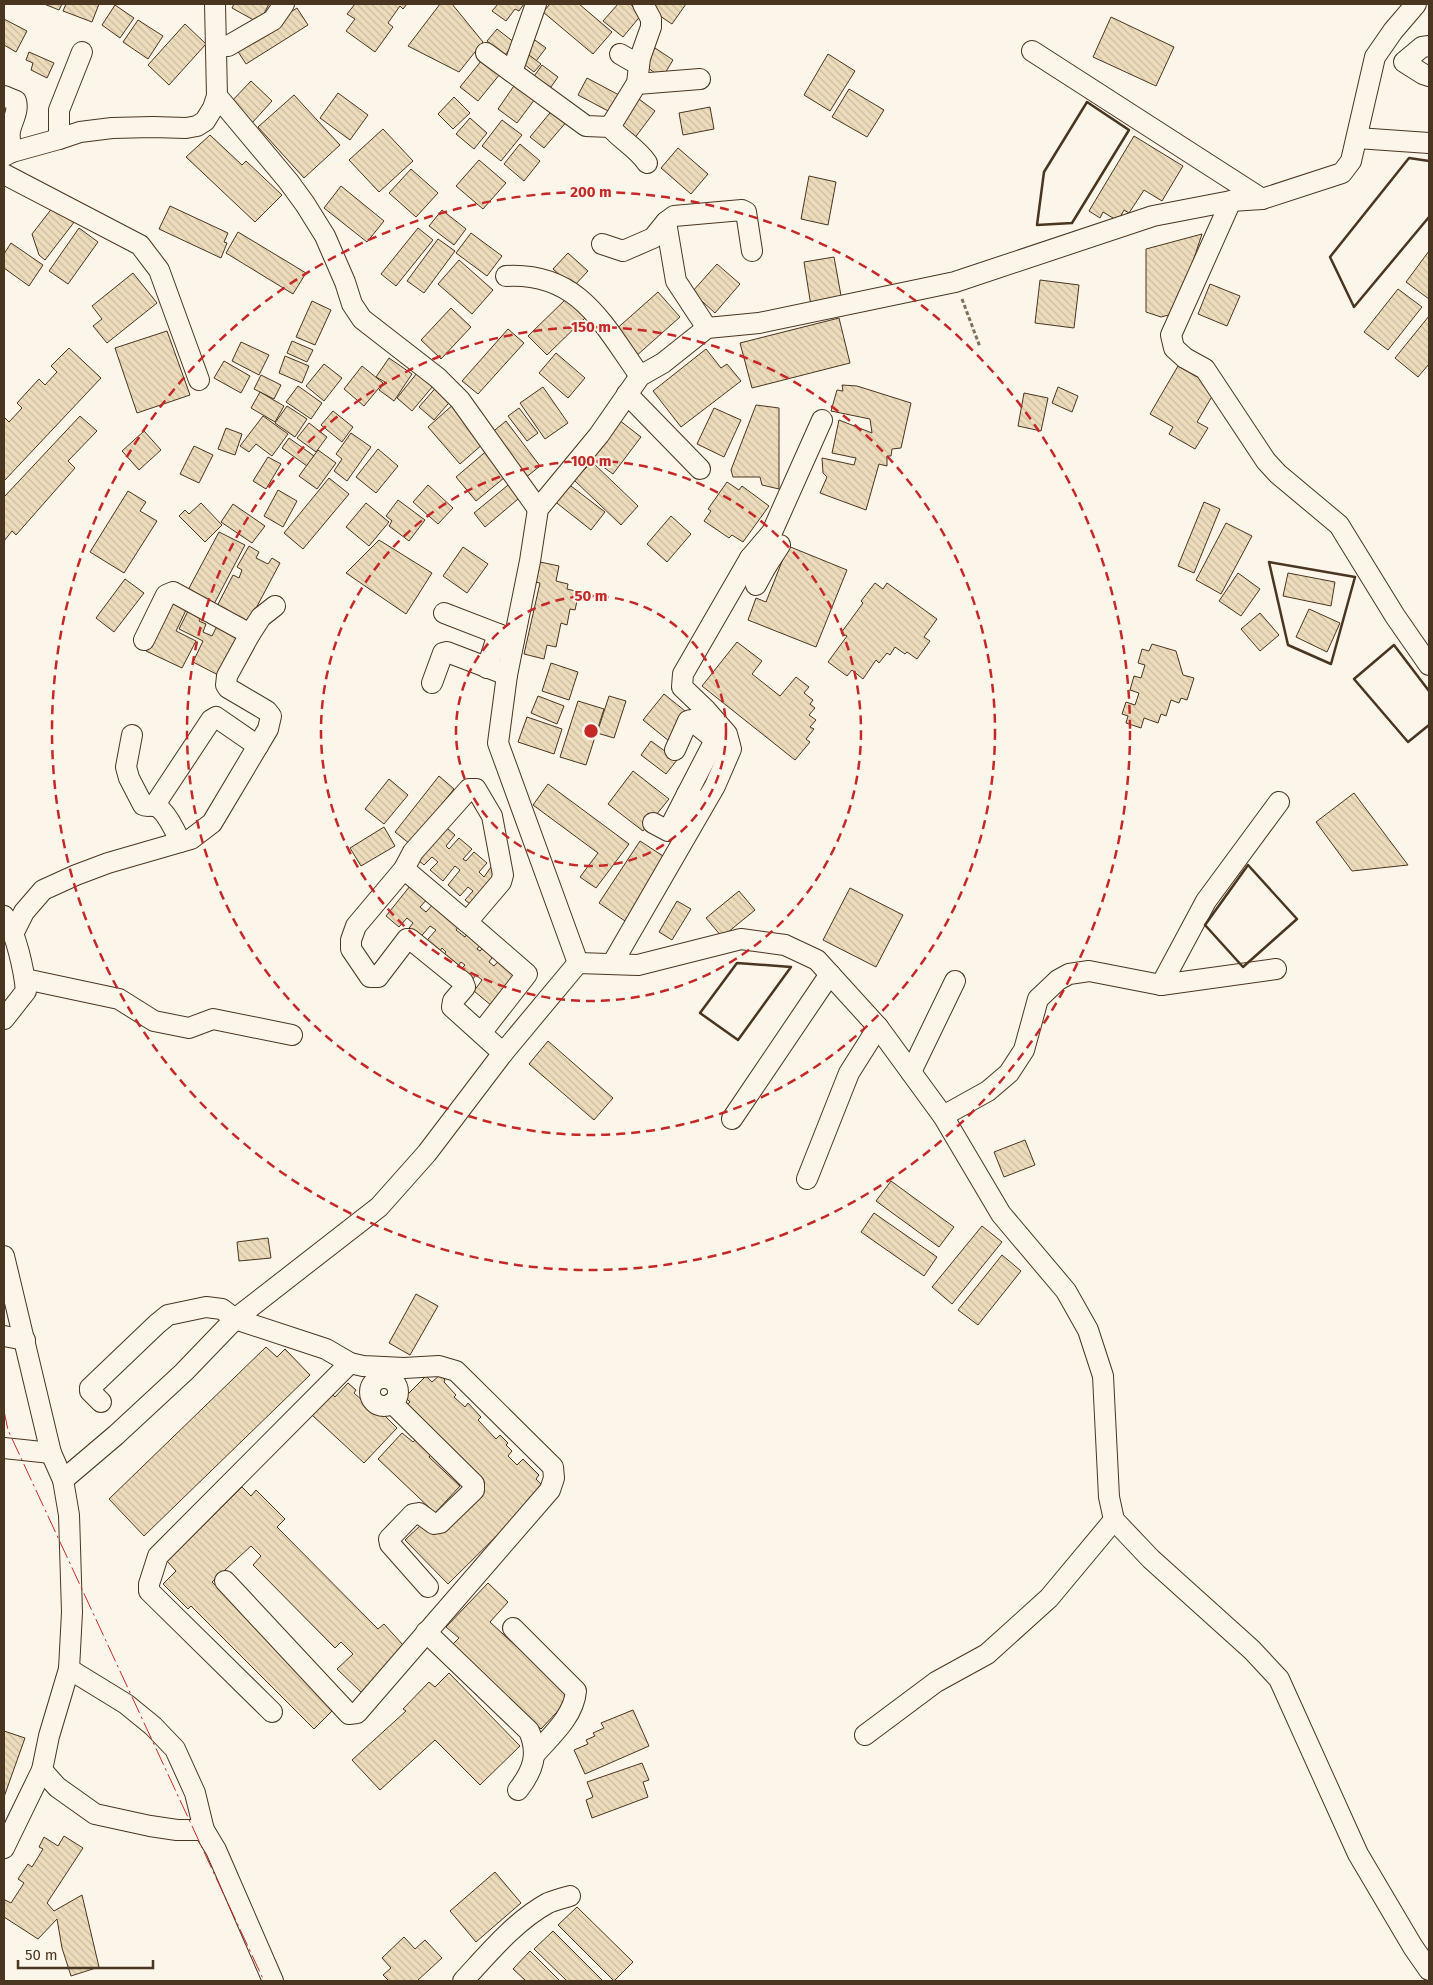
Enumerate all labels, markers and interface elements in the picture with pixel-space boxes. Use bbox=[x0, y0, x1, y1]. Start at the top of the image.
text: 200 m bbox=[570, 183, 612, 201]
text: 150 m bbox=[571, 318, 611, 336]
text: 100 m bbox=[571, 452, 611, 470]
text: 50 m bbox=[574, 587, 608, 605]
centre of rings bbox=[582, 722, 600, 740]
scale bar bbox=[18, 1938, 152, 1970]
text: 50 m bbox=[25, 1946, 58, 1964]

